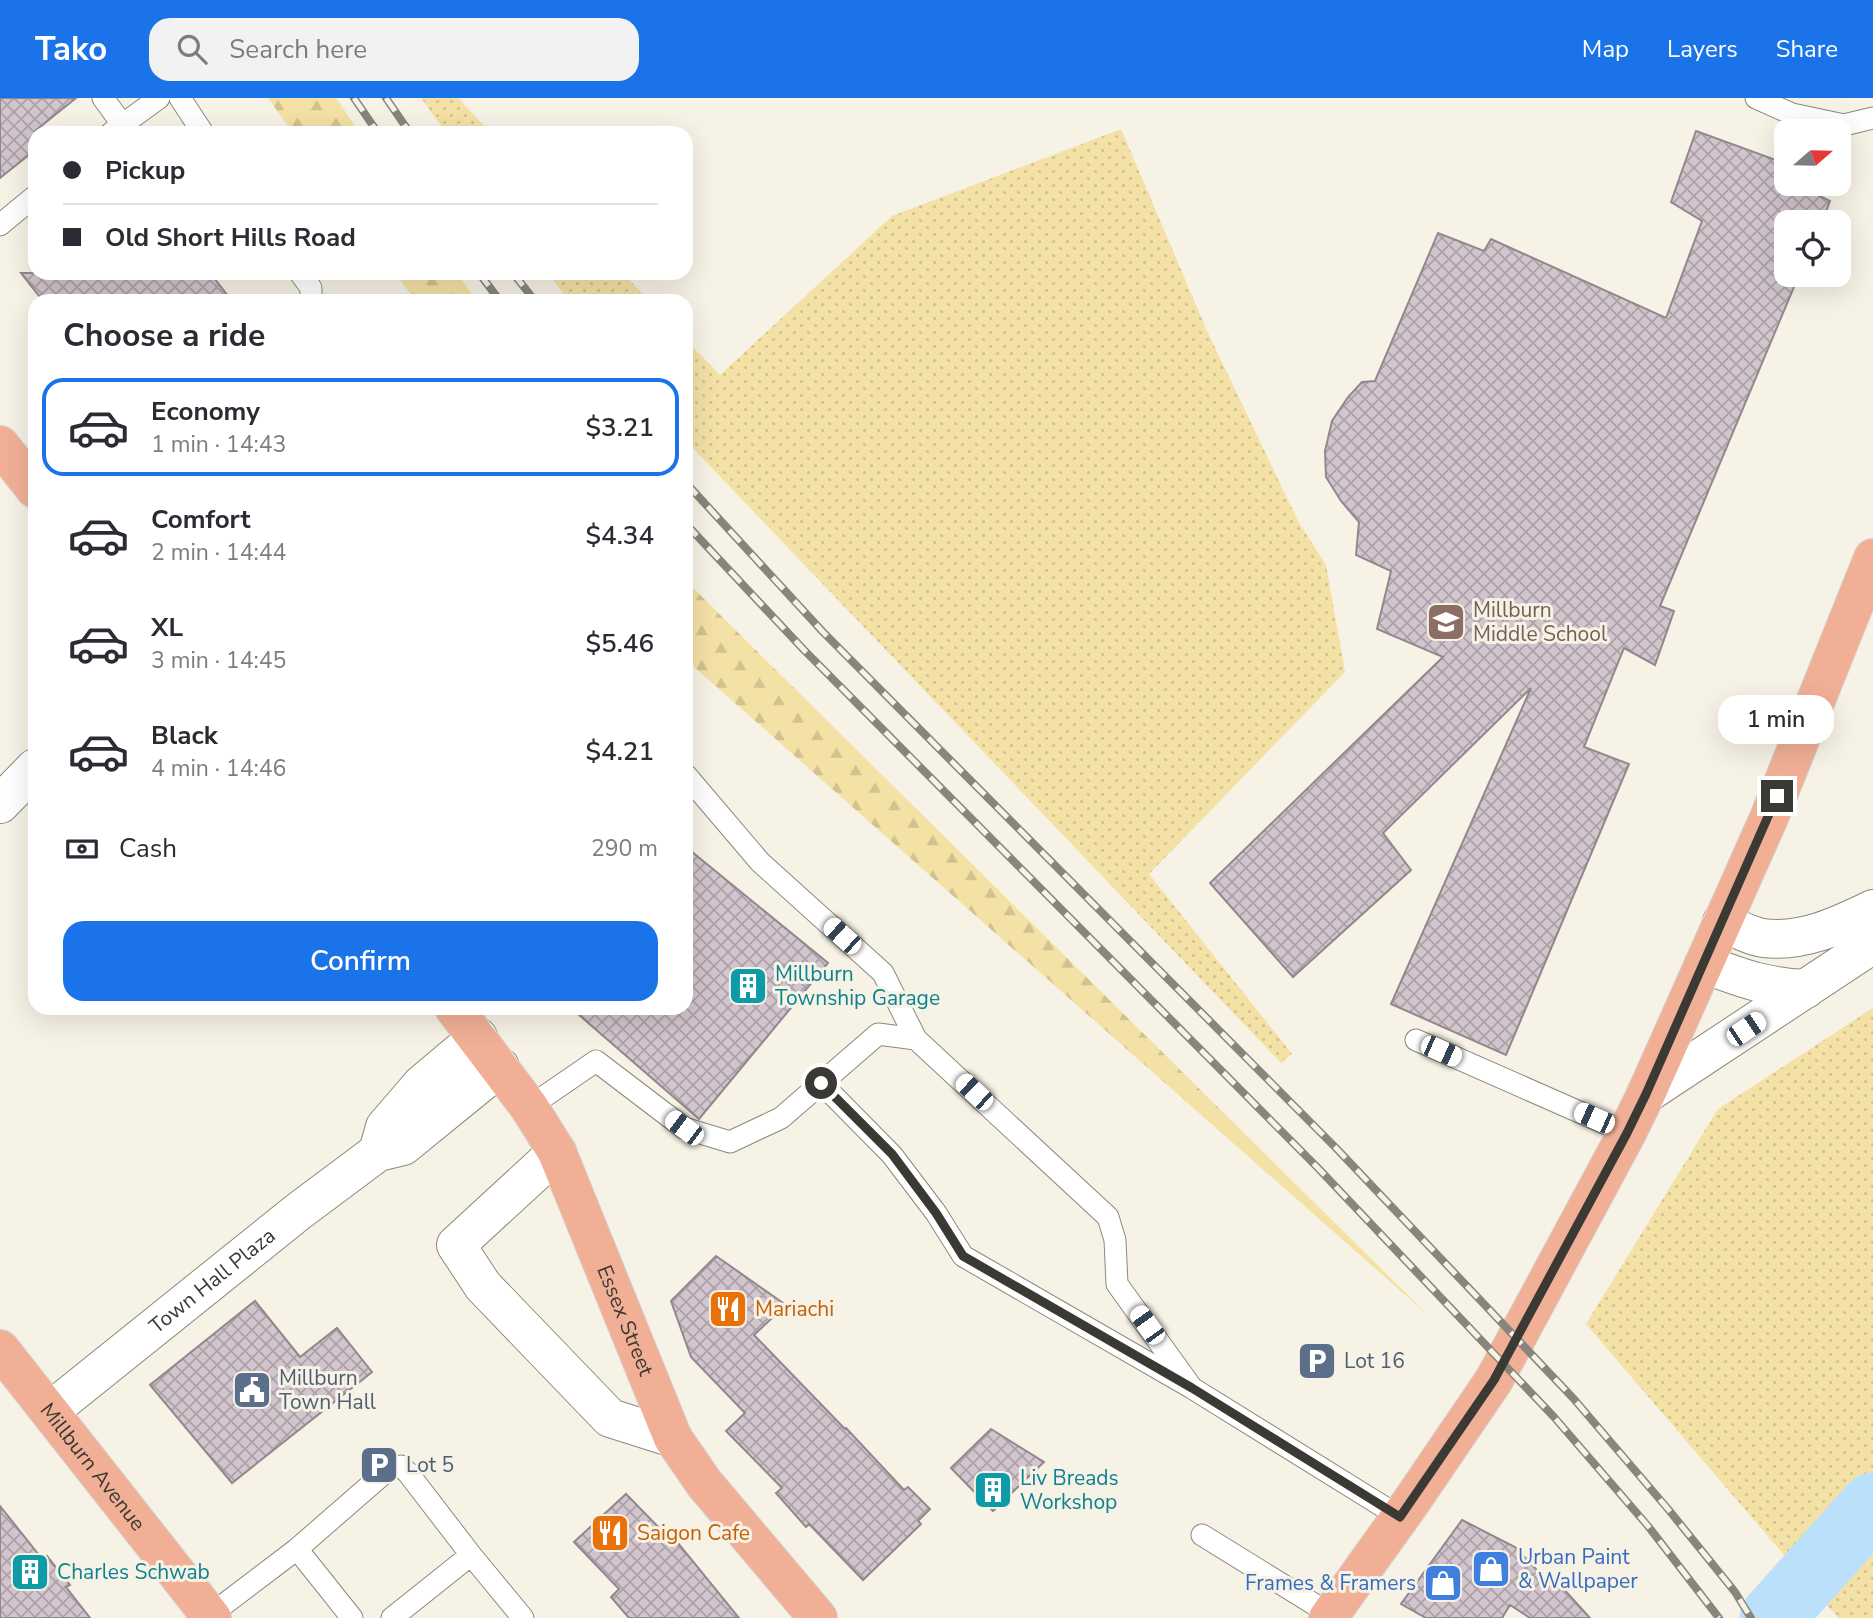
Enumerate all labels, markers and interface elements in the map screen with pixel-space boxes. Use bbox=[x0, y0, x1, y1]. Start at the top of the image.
search box bbox=[149, 18, 639, 81]
text: Tako bbox=[35, 27, 107, 72]
icon: search bbox=[173, 30, 211, 68]
text: Search here bbox=[229, 32, 367, 67]
text: Map bbox=[1582, 33, 1629, 65]
text: Layers bbox=[1667, 33, 1738, 65]
text: Share bbox=[1776, 33, 1838, 65]
north arrow bbox=[1774, 119, 1852, 196]
map controls bbox=[1774, 119, 1851, 287]
text: Pickup bbox=[105, 153, 185, 188]
button: locate bbox=[1774, 210, 1851, 287]
text: Old Short Hills Road bbox=[105, 220, 356, 255]
text: Choose a ride bbox=[63, 314, 265, 357]
text: Economy bbox=[151, 394, 260, 429]
icon: car bbox=[67, 396, 130, 459]
text: $3.21 bbox=[585, 410, 654, 445]
text: 1 min · 14:43 bbox=[151, 429, 286, 460]
text: Comfort bbox=[151, 502, 251, 537]
icon: car bbox=[67, 504, 130, 567]
text: $4.34 bbox=[585, 518, 654, 553]
text: 2 min · 14:44 bbox=[151, 537, 286, 568]
place label: Millburn Middle School bbox=[1473, 596, 1608, 648]
school or university icon: Millburn Middle School bbox=[1425, 601, 1467, 643]
text: XL bbox=[151, 610, 183, 645]
icon: car bbox=[67, 612, 130, 675]
text: $5.46 bbox=[585, 626, 654, 661]
text: 3 min · 14:45 bbox=[151, 645, 286, 676]
callout: 1 min bbox=[1719, 694, 1835, 744]
text: 1 min bbox=[1747, 704, 1805, 735]
text: Black bbox=[151, 718, 218, 753]
icon: car bbox=[67, 720, 130, 783]
text: $4.21 bbox=[585, 734, 654, 769]
text: 4 min · 14:46 bbox=[151, 753, 286, 784]
route end bbox=[1761, 780, 1793, 812]
icon: cash bbox=[63, 830, 101, 868]
text: Cash bbox=[119, 831, 177, 866]
text: 290 m bbox=[591, 833, 658, 864]
car bbox=[820, 914, 865, 958]
button: Confirm bbox=[63, 921, 658, 1001]
place label: Millburn Township Garage bbox=[775, 960, 940, 1012]
building icon: Millburn Township Garage bbox=[727, 965, 769, 1007]
car bbox=[1723, 1009, 1770, 1049]
car bbox=[1418, 1033, 1465, 1069]
route start bbox=[805, 1067, 837, 1099]
car bbox=[952, 1070, 997, 1114]
car bbox=[1571, 1100, 1618, 1136]
car bbox=[661, 1107, 708, 1149]
street label: Town Hall Plaza bbox=[143, 1222, 281, 1340]
street label: Essex Street bbox=[590, 1261, 661, 1381]
restaurant icon: Mariachi bbox=[707, 1288, 749, 1330]
place label: Mariachi bbox=[755, 1295, 834, 1323]
car bbox=[1127, 1302, 1168, 1348]
parking icon: Lot 16 bbox=[1296, 1340, 1338, 1382]
place label: Lot 16 bbox=[1344, 1347, 1405, 1375]
place label: Millburn Town Hall bbox=[279, 1364, 377, 1416]
public building icon: Millburn Town Hall bbox=[231, 1369, 273, 1411]
street label: Millburn Avenue bbox=[34, 1397, 152, 1537]
parking icon: Lot 5 bbox=[358, 1444, 400, 1486]
place label: Lot 5 bbox=[406, 1451, 454, 1479]
place label: Liv Breads Workshop bbox=[1020, 1464, 1119, 1516]
building icon: Liv Breads Workshop bbox=[972, 1469, 1014, 1511]
restaurant icon: Saigon Cafe bbox=[589, 1512, 631, 1554]
place label: Saigon Cafe bbox=[637, 1519, 750, 1547]
place label: Urban Paint & Wallpaper bbox=[1518, 1543, 1638, 1595]
shop icon: Urban Paint & Wallpaper bbox=[1470, 1548, 1512, 1590]
building icon: Charles Schwab bbox=[9, 1551, 51, 1593]
place label: Charles Schwab bbox=[57, 1558, 210, 1586]
shop icon: Frames & Framers bbox=[1422, 1562, 1464, 1604]
place label: Frames & Framers bbox=[1245, 1569, 1416, 1597]

